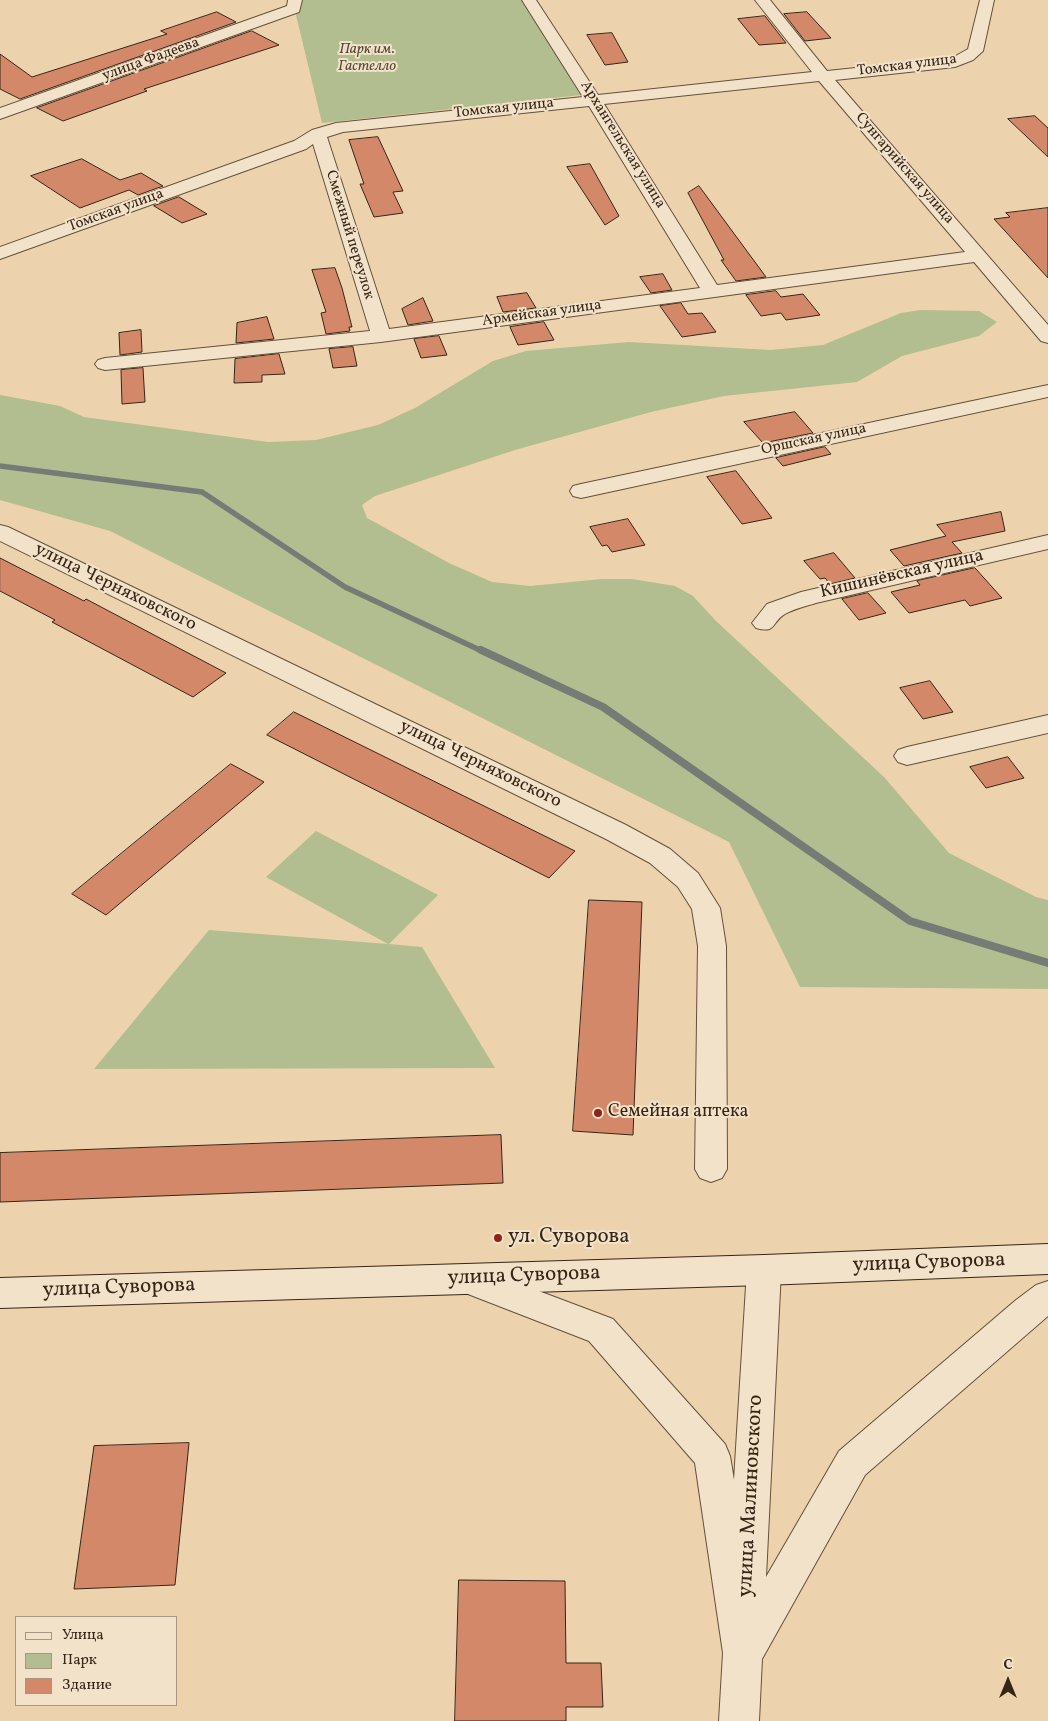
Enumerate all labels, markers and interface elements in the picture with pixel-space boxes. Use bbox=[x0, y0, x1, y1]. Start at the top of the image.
street label: улица Фадеева bbox=[100, 34, 202, 86]
park label: Парк им. Гастелло bbox=[338, 41, 396, 76]
street label: Томская улица bbox=[856, 51, 958, 81]
street label: Архангельская улица bbox=[575, 78, 669, 212]
street label: Томская улица bbox=[453, 95, 555, 123]
street label: Сунгарийская улица bbox=[851, 110, 957, 228]
street label: Смежный переулок bbox=[321, 168, 377, 302]
street label: Томская улица bbox=[66, 185, 166, 237]
street label: Армейская улица bbox=[481, 297, 603, 331]
street label: Оршская улица bbox=[760, 420, 868, 460]
street label: улица Черняховского bbox=[31, 539, 199, 637]
street label: Кишинёвская улица bbox=[818, 546, 986, 604]
street label: улица Черняховского bbox=[396, 716, 564, 814]
place label: Семейная аптека bbox=[608, 1102, 748, 1124]
marker: Семейная аптека bbox=[592, 1107, 604, 1119]
place label: ул. Суворова bbox=[508, 1225, 630, 1251]
marker: ул. Суворова bbox=[492, 1232, 504, 1244]
street label: улица Суворова bbox=[852, 1249, 1006, 1279]
street label: улица Суворова bbox=[447, 1262, 601, 1292]
street label: улица Суворова bbox=[42, 1274, 196, 1304]
street label: улица Малиновского bbox=[734, 1394, 770, 1598]
legend bbox=[15, 1616, 178, 1706]
text: Улица bbox=[62, 1625, 104, 1646]
text: Парк bbox=[62, 1650, 97, 1671]
north arrow bbox=[983, 1656, 1033, 1706]
text: С bbox=[1003, 1656, 1013, 1675]
text: Здание bbox=[62, 1675, 112, 1696]

